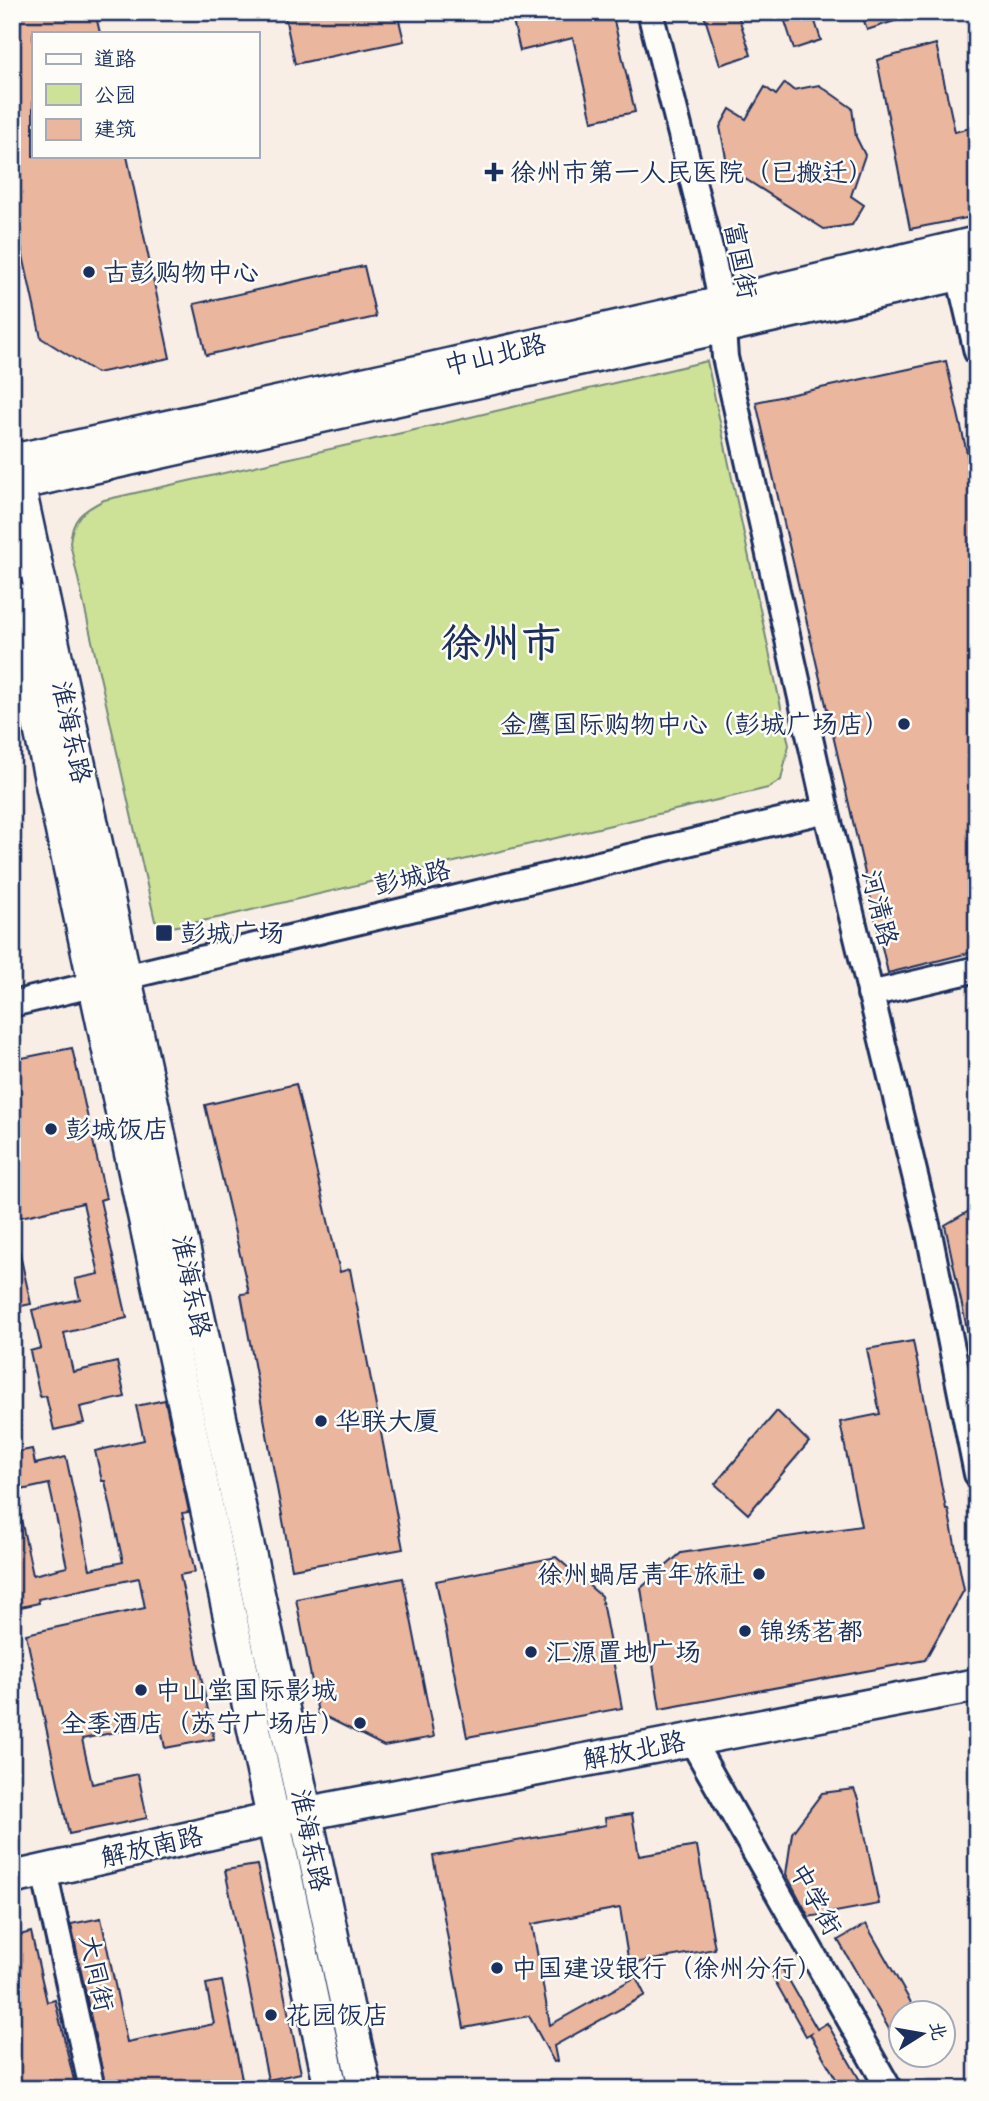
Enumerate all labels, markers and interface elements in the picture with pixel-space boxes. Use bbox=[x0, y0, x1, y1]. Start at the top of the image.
legend bbox=[32, 32, 259, 158]
text: 道路 bbox=[94, 48, 136, 75]
text: 公园 bbox=[94, 85, 136, 111]
text: 建筑 bbox=[94, 119, 136, 145]
place label: 徐州市第一人民医院（已搬迁） bbox=[510, 159, 874, 192]
marker: 徐州市第一人民医院（已搬迁） bbox=[484, 162, 504, 182]
street label: 富国街 bbox=[714, 219, 761, 302]
place label: 古彭购物中心 bbox=[103, 259, 259, 292]
marker: 古彭购物中心 bbox=[81, 264, 97, 280]
street label: 中山北路 bbox=[441, 330, 550, 385]
district label: 徐州市 bbox=[441, 623, 561, 672]
street label: 淮海东路 bbox=[42, 678, 96, 787]
place label: 金鹰国际购物中心（彭城广场店） bbox=[500, 711, 890, 744]
marker: 金鹰国际购物中心（彭城广场店） bbox=[896, 716, 912, 732]
street label: 彭城路 bbox=[371, 856, 455, 905]
street label: 河清路 bbox=[851, 867, 902, 951]
place label: 彭城广场 bbox=[180, 920, 284, 953]
marker: 彭城广场 bbox=[154, 923, 174, 943]
place label: 彭城饭店 bbox=[65, 1116, 169, 1149]
marker: 彭城饭店 bbox=[43, 1121, 59, 1137]
street label: 淮海东路 bbox=[162, 1232, 216, 1341]
place label: 华联大厦 bbox=[335, 1409, 439, 1441]
marker: 华联大厦 bbox=[313, 1413, 329, 1429]
place label: 徐州蝸居青年旅社 bbox=[537, 1561, 745, 1594]
marker: 徐州蝸居青年旅社 bbox=[751, 1566, 767, 1582]
place label: 锦绣茗都 bbox=[759, 1618, 863, 1651]
marker: 锦绣茗都 bbox=[737, 1623, 753, 1639]
place label: 汇源置地广场 bbox=[545, 1639, 701, 1672]
marker: 汇源置地广场 bbox=[523, 1644, 539, 1660]
place label: 中山堂国际影城 bbox=[155, 1677, 337, 1710]
marker: 中山堂国际影城 bbox=[133, 1682, 149, 1698]
place label: 全季酒店（苏宁广场店） bbox=[60, 1710, 346, 1743]
marker: 全季酒店（苏宁广场店） bbox=[352, 1715, 368, 1731]
street label: 解放北路 bbox=[580, 1727, 689, 1780]
street label: 淮海东路 bbox=[281, 1786, 335, 1895]
street label: 解放南路 bbox=[98, 1822, 207, 1877]
street label: 中学街 bbox=[780, 1859, 846, 1943]
street label: 大同街 bbox=[69, 1932, 117, 2015]
place label: 中国建设银行（徐州分行） bbox=[511, 1955, 823, 1988]
marker: 中国建设银行（徐州分行） bbox=[489, 1960, 505, 1976]
north arrow bbox=[888, 2000, 958, 2070]
place label: 花园饭店 bbox=[285, 2002, 389, 2035]
marker: 花园饭店 bbox=[263, 2007, 279, 2023]
text: 北 bbox=[922, 2020, 948, 2043]

